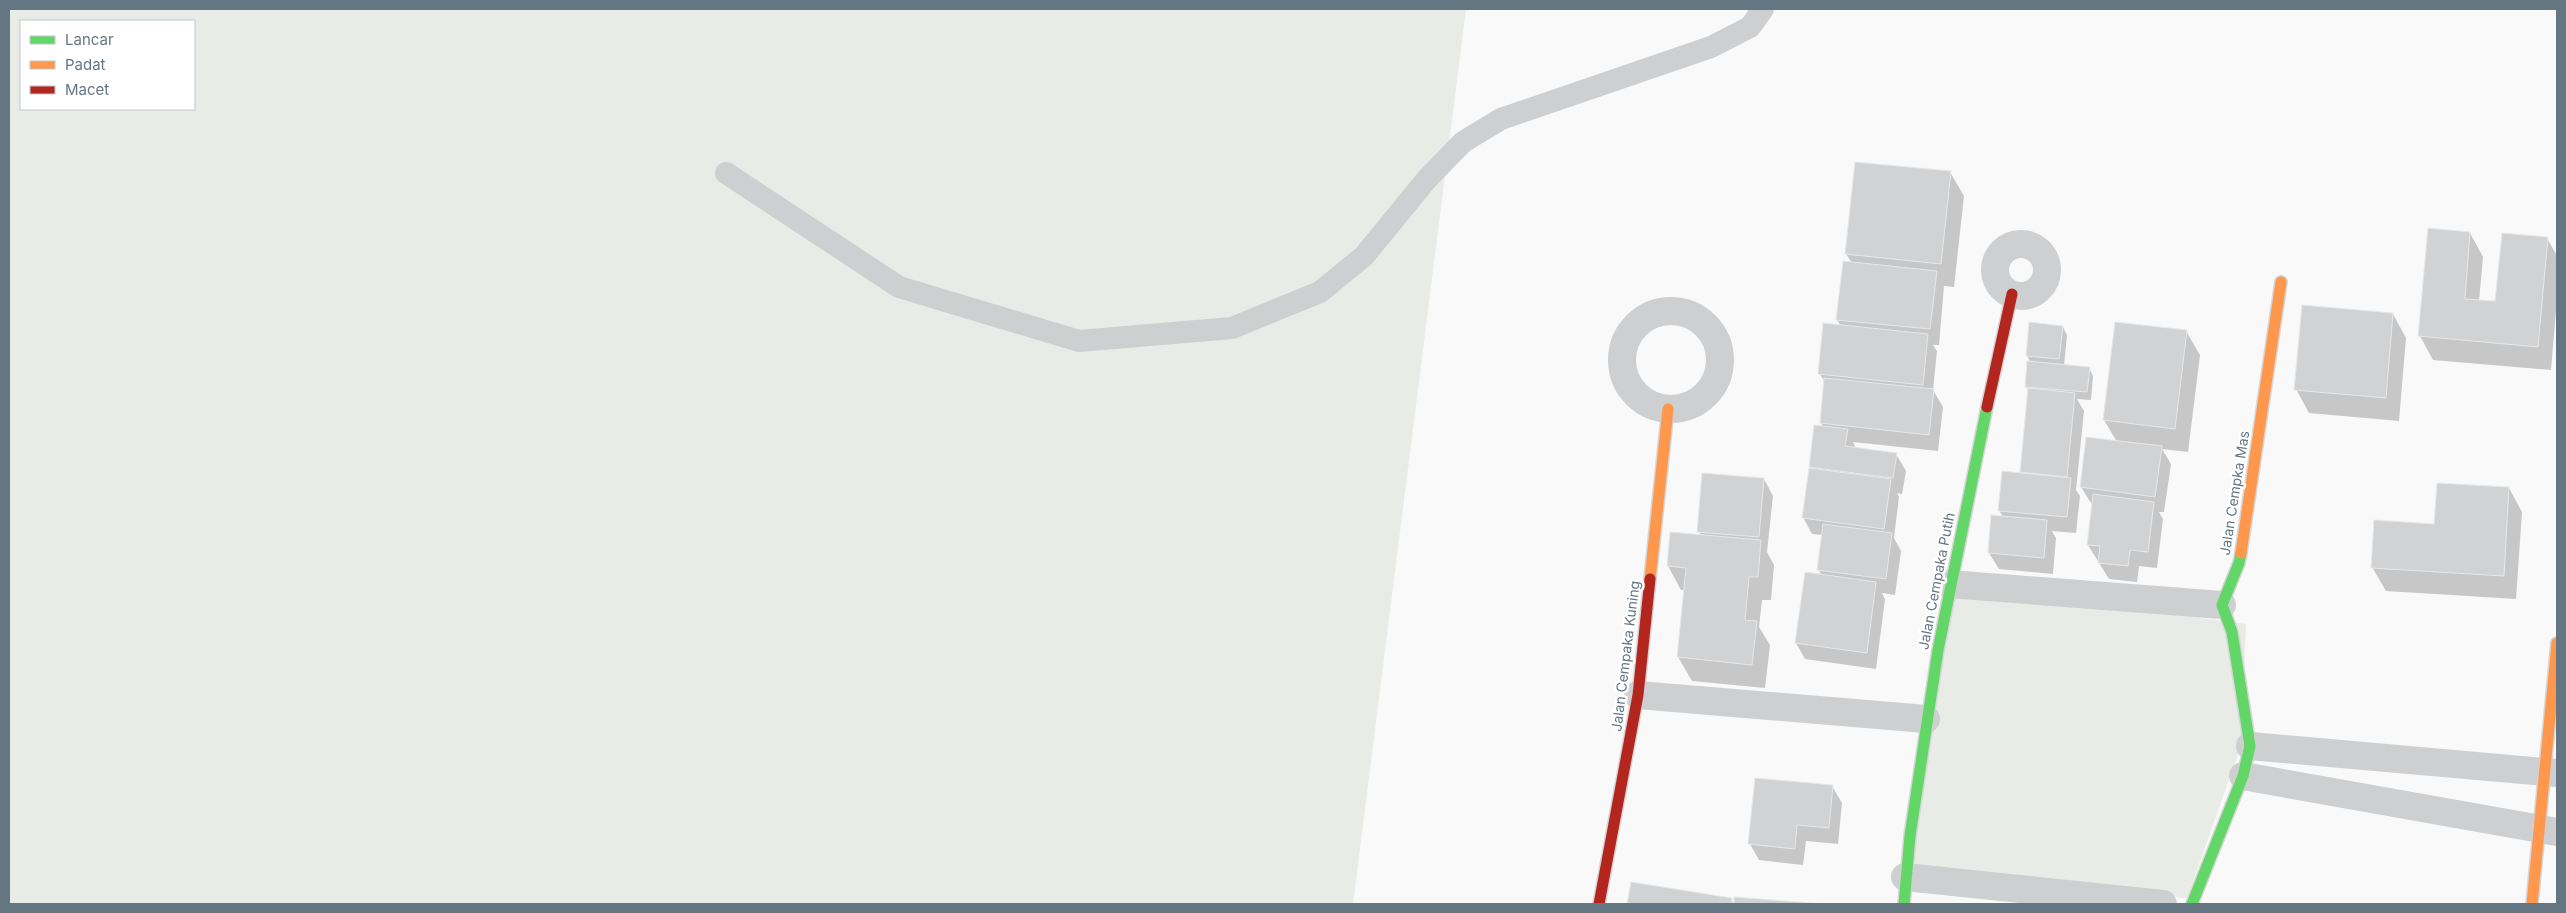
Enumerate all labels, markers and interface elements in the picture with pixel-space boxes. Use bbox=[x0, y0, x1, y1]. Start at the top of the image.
legend bbox=[20, 20, 195, 110]
text: Lancar bbox=[65, 30, 114, 49]
text: Padat bbox=[65, 55, 106, 74]
text: Macet bbox=[65, 80, 109, 99]
street label: Jalan Cempka Mas bbox=[2216, 429, 2252, 557]
street label: Jalan Cempaka Putih bbox=[1914, 511, 1958, 651]
street label: Jalan Cempaka Kuning bbox=[1607, 580, 1643, 732]

